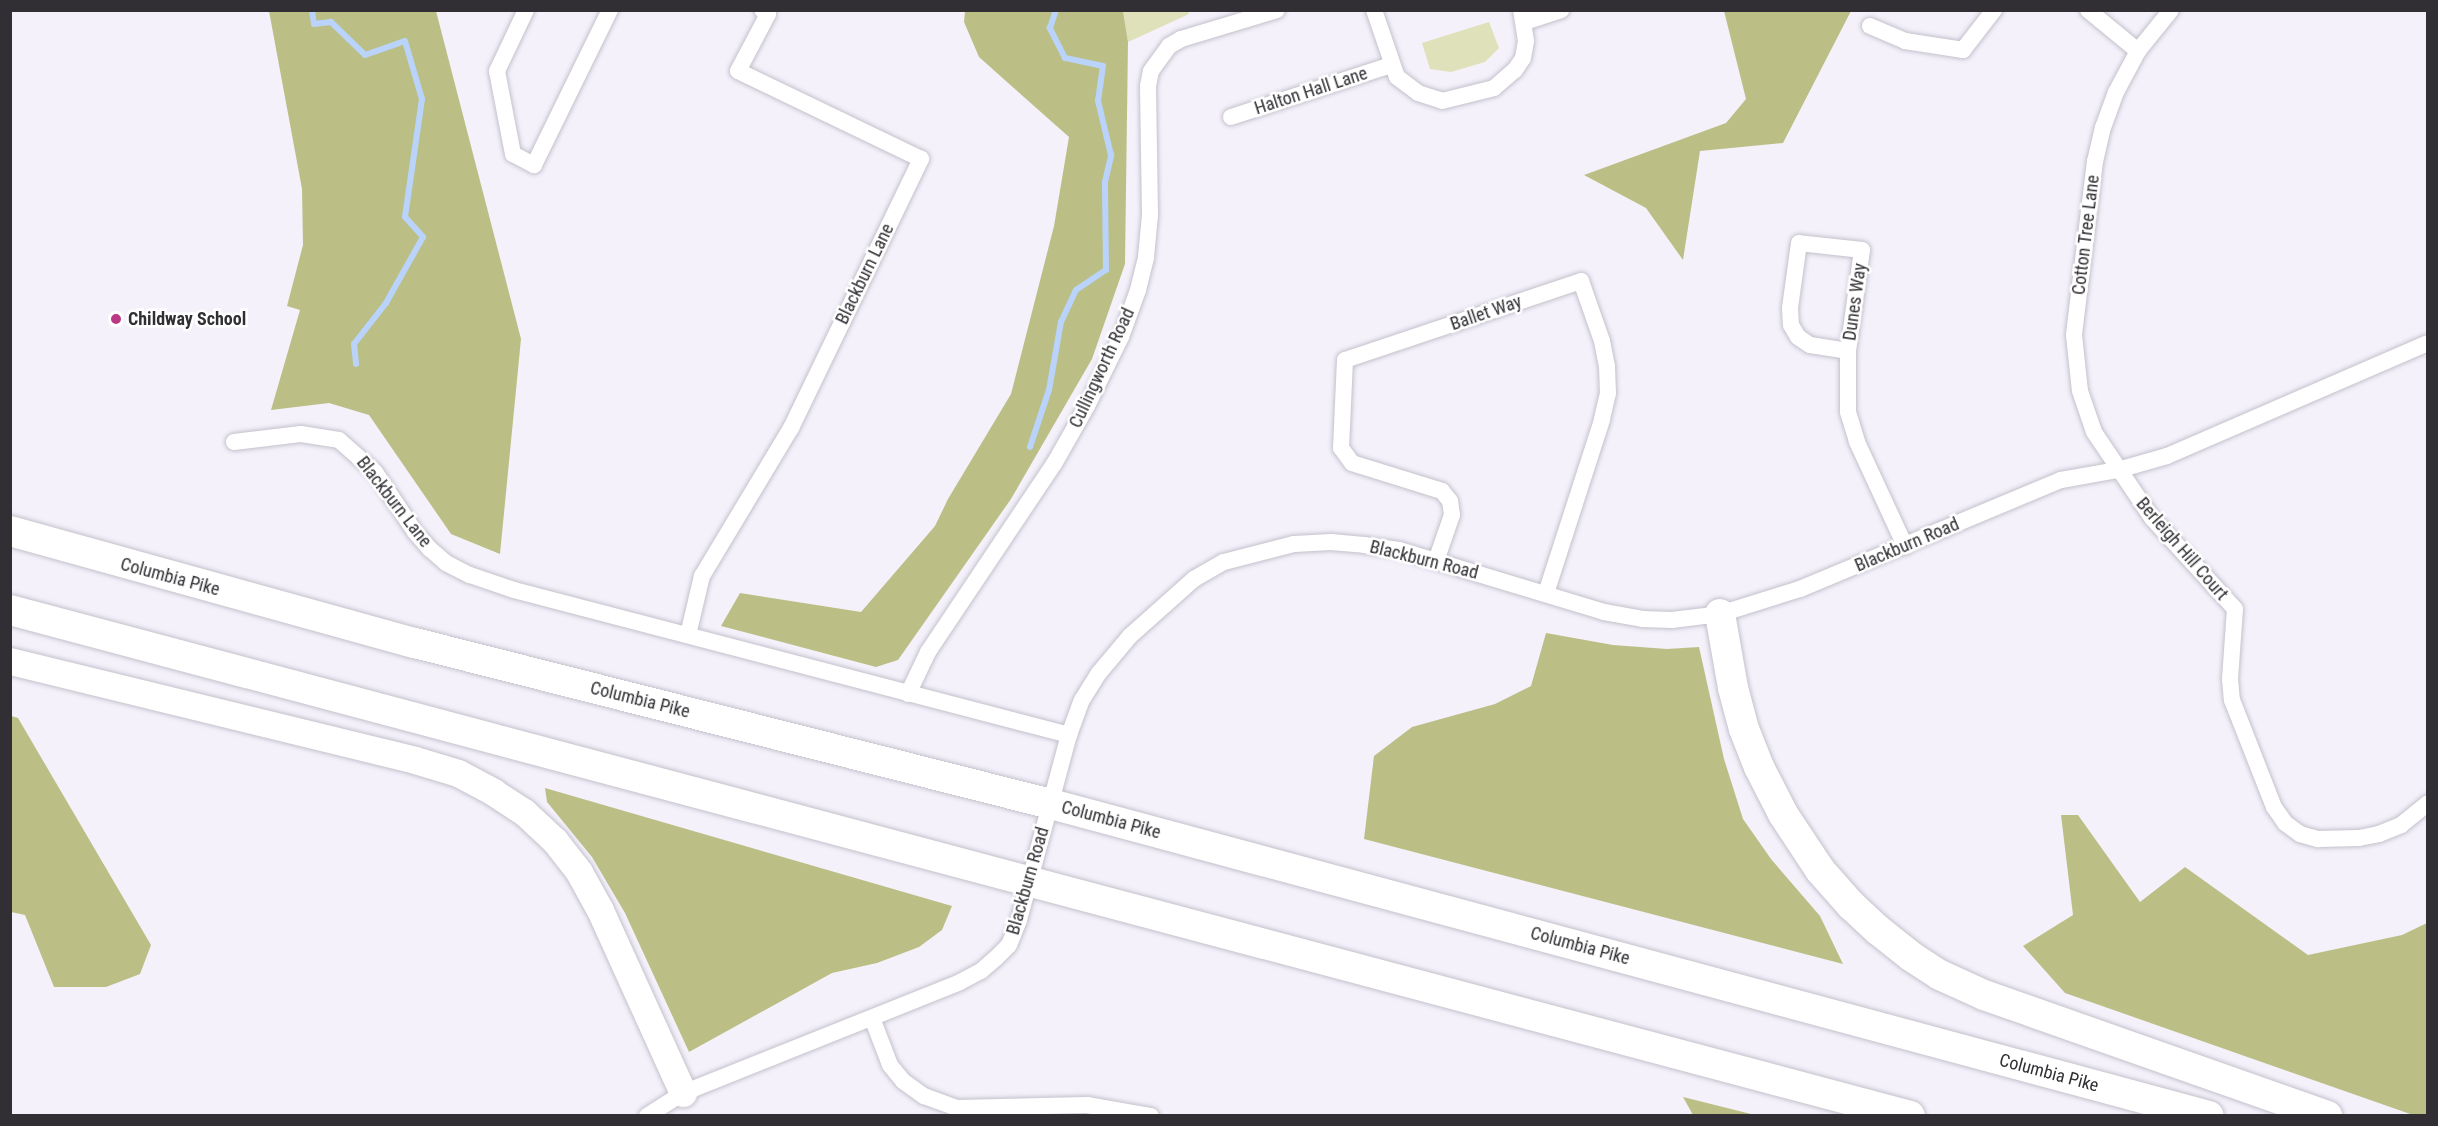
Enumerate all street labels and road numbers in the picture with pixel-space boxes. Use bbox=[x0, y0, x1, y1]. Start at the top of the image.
street label: Halton Hall Lane bbox=[1252, 63, 1370, 119]
street label: Cotton Tree Lane bbox=[2068, 174, 2104, 296]
street label: Blackburn Lane bbox=[831, 220, 899, 328]
street label: Dunes Way bbox=[1839, 262, 1871, 342]
street label: Ballet Way bbox=[1447, 291, 1525, 335]
street label: Cullingworth Road bbox=[1065, 305, 1139, 431]
street label: Blackburn Lane bbox=[352, 452, 436, 552]
street label: Berleigh Hill Court bbox=[2132, 493, 2232, 605]
street label: Blackburn Road bbox=[1852, 513, 1962, 577]
street label: Blackburn Road bbox=[1368, 536, 1480, 584]
street label: Columbia Pike bbox=[118, 553, 222, 601]
street label: Columbia Pike bbox=[588, 677, 692, 723]
street label: Columbia Pike bbox=[1059, 796, 1163, 844]
street label: Blackburn Road bbox=[1002, 825, 1054, 937]
street label: Columbia Pike bbox=[1528, 922, 1632, 970]
street label: Columbia Pike bbox=[1997, 1049, 2101, 1097]

